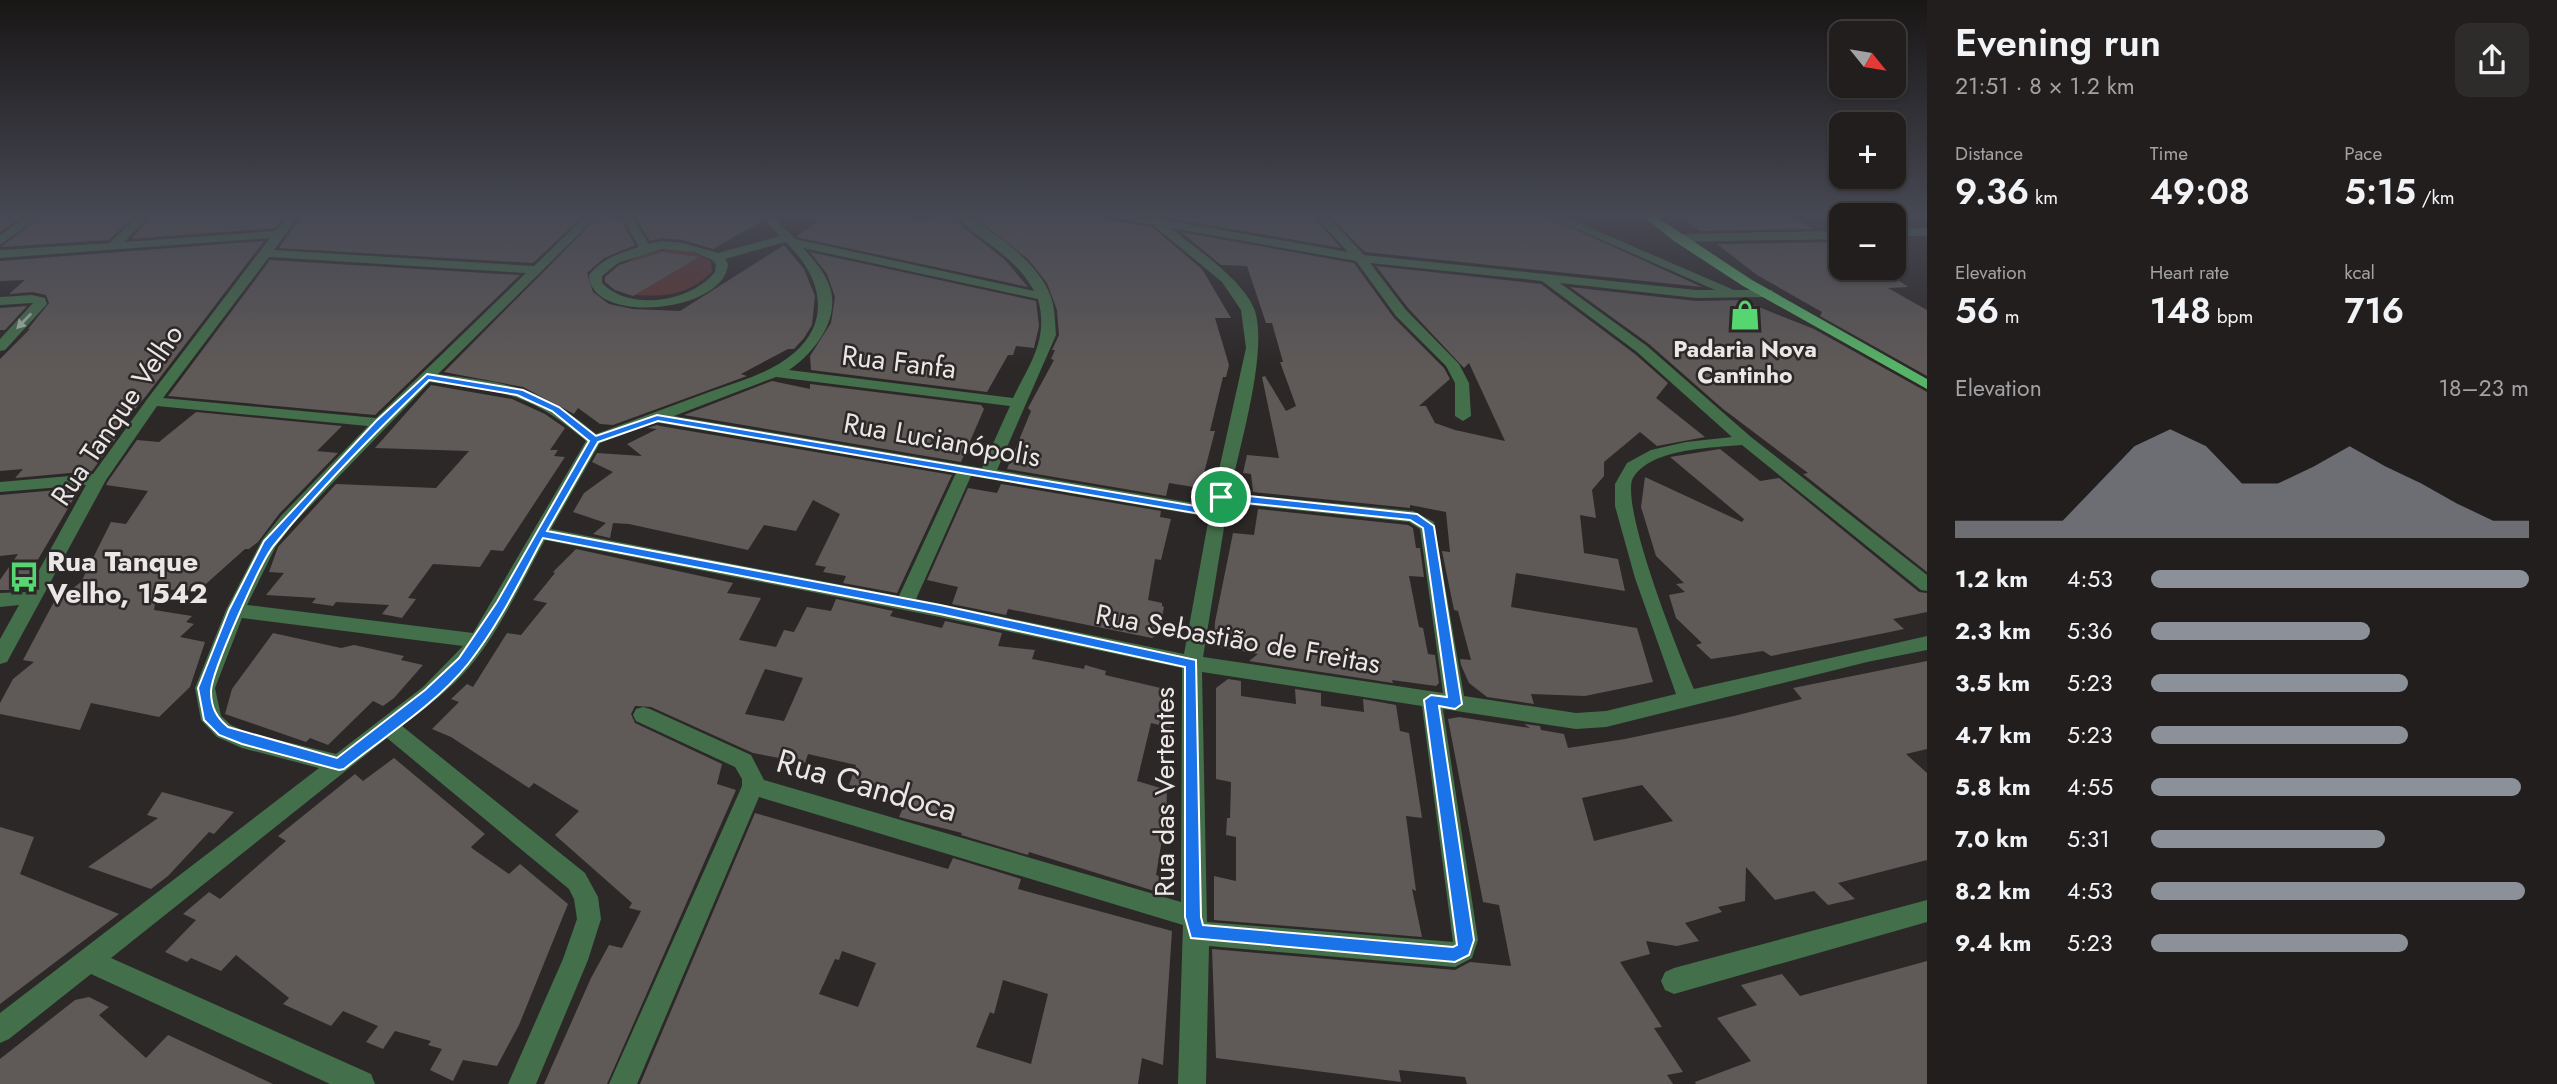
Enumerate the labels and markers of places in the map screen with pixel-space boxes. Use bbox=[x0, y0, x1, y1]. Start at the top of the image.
shop icon: Padaria Nova Cantinho bbox=[1728, 298, 1762, 332]
place label: Padaria Nova Cantinho bbox=[1673, 332, 1817, 392]
pin bbox=[1191, 467, 1251, 527]
place label: Rua Tanque Velho, 1542 bbox=[46, 541, 208, 614]
bus stop icon: Rua Tanque Velho, 1542 bbox=[7, 560, 41, 594]

